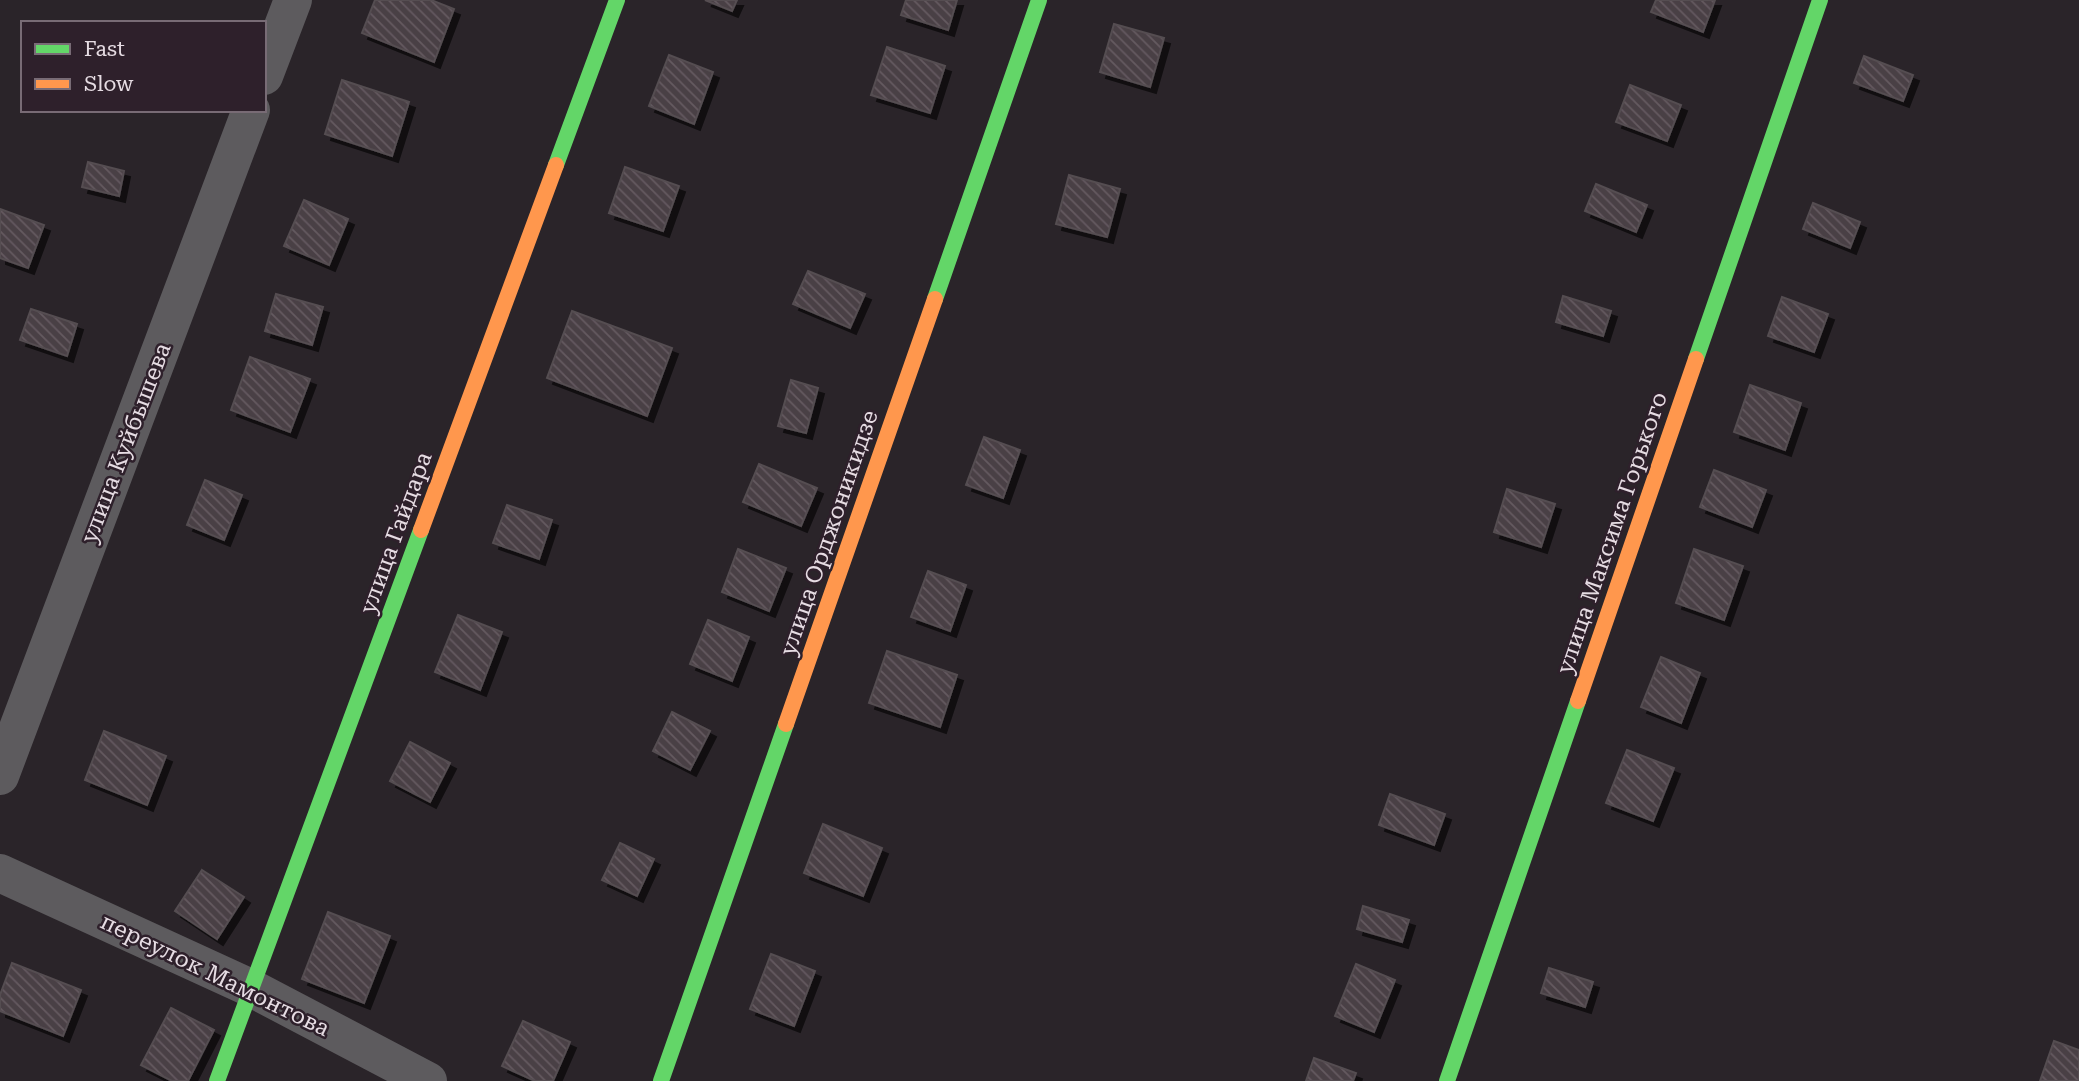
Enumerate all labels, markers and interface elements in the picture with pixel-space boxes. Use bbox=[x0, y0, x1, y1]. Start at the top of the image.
legend bbox=[21, 21, 266, 112]
text: Fast bbox=[84, 37, 125, 61]
text: Slow bbox=[84, 72, 134, 96]
street label: улица Куйбышева bbox=[75, 338, 177, 547]
street label: улица Максима Горького bbox=[1551, 389, 1673, 677]
street label: улица Орджоникидзе bbox=[774, 407, 884, 659]
street label: улица Гайдара bbox=[354, 448, 438, 618]
street label: переулок Мамонтова bbox=[96, 908, 334, 1042]

